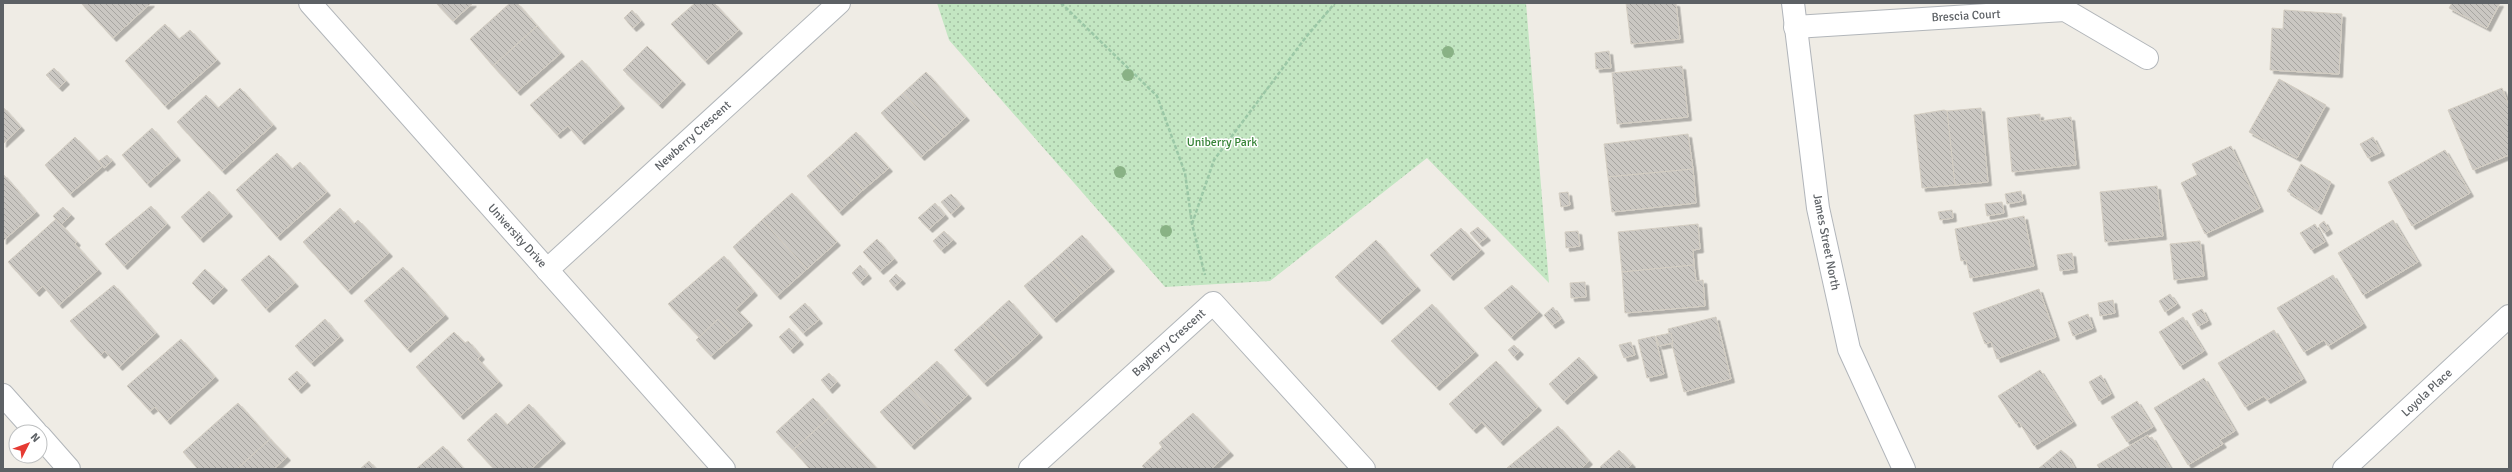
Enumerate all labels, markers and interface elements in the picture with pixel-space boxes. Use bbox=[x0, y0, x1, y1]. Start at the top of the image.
street label: Brescia Court bbox=[1931, 7, 2001, 25]
street label: Newberry Crescent bbox=[652, 98, 734, 174]
park label: Uniberry Park bbox=[1187, 135, 1257, 150]
street label: James Street North bbox=[1809, 192, 1843, 292]
street label: University Drive bbox=[484, 201, 550, 271]
street label: Bayberry Crescent bbox=[1129, 306, 1209, 380]
street label: Loyola Place bbox=[2398, 366, 2456, 420]
north arrow bbox=[8, 424, 48, 464]
text: N bbox=[28, 430, 42, 445]

